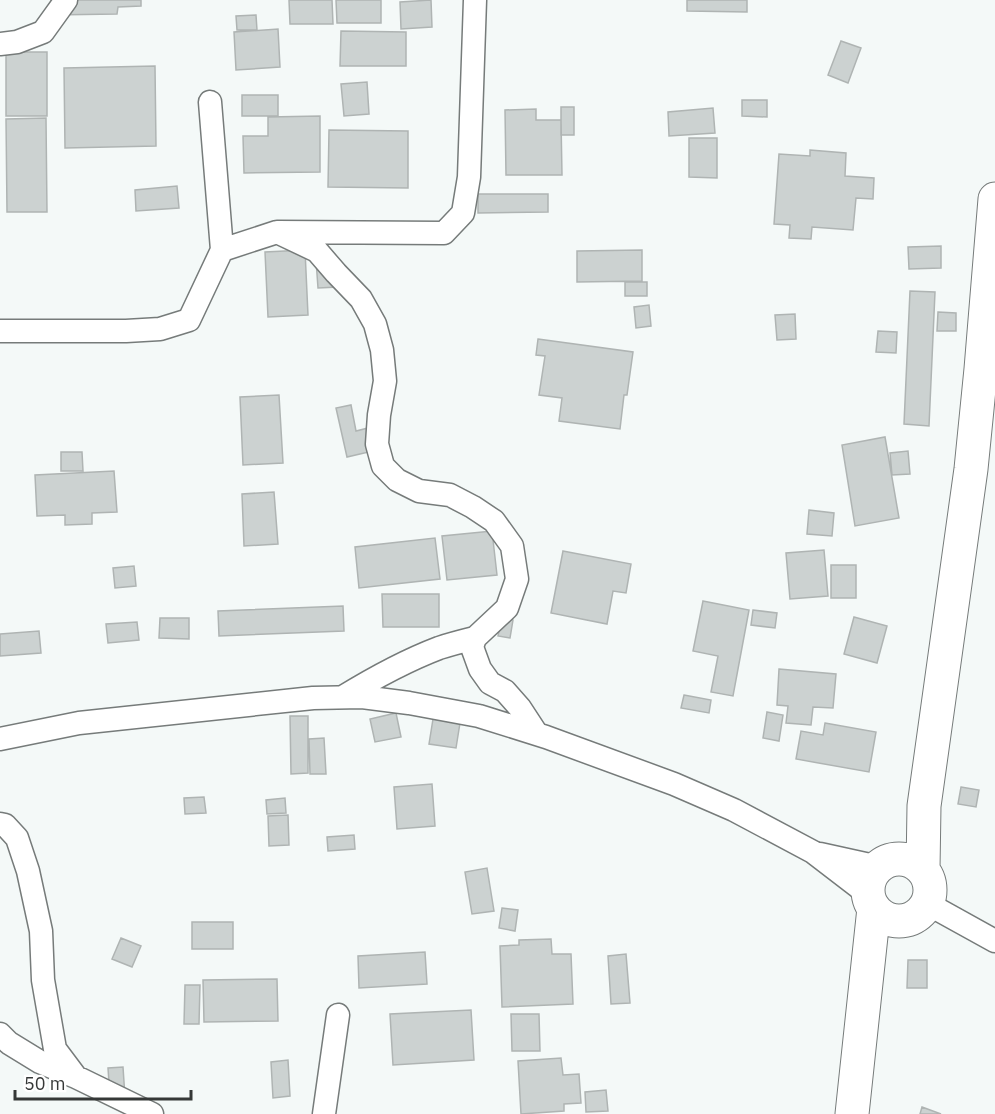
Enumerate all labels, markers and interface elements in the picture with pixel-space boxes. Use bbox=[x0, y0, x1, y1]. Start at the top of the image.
scale bar bbox=[15, 1063, 190, 1101]
text: 50 m bbox=[24, 1072, 66, 1095]

